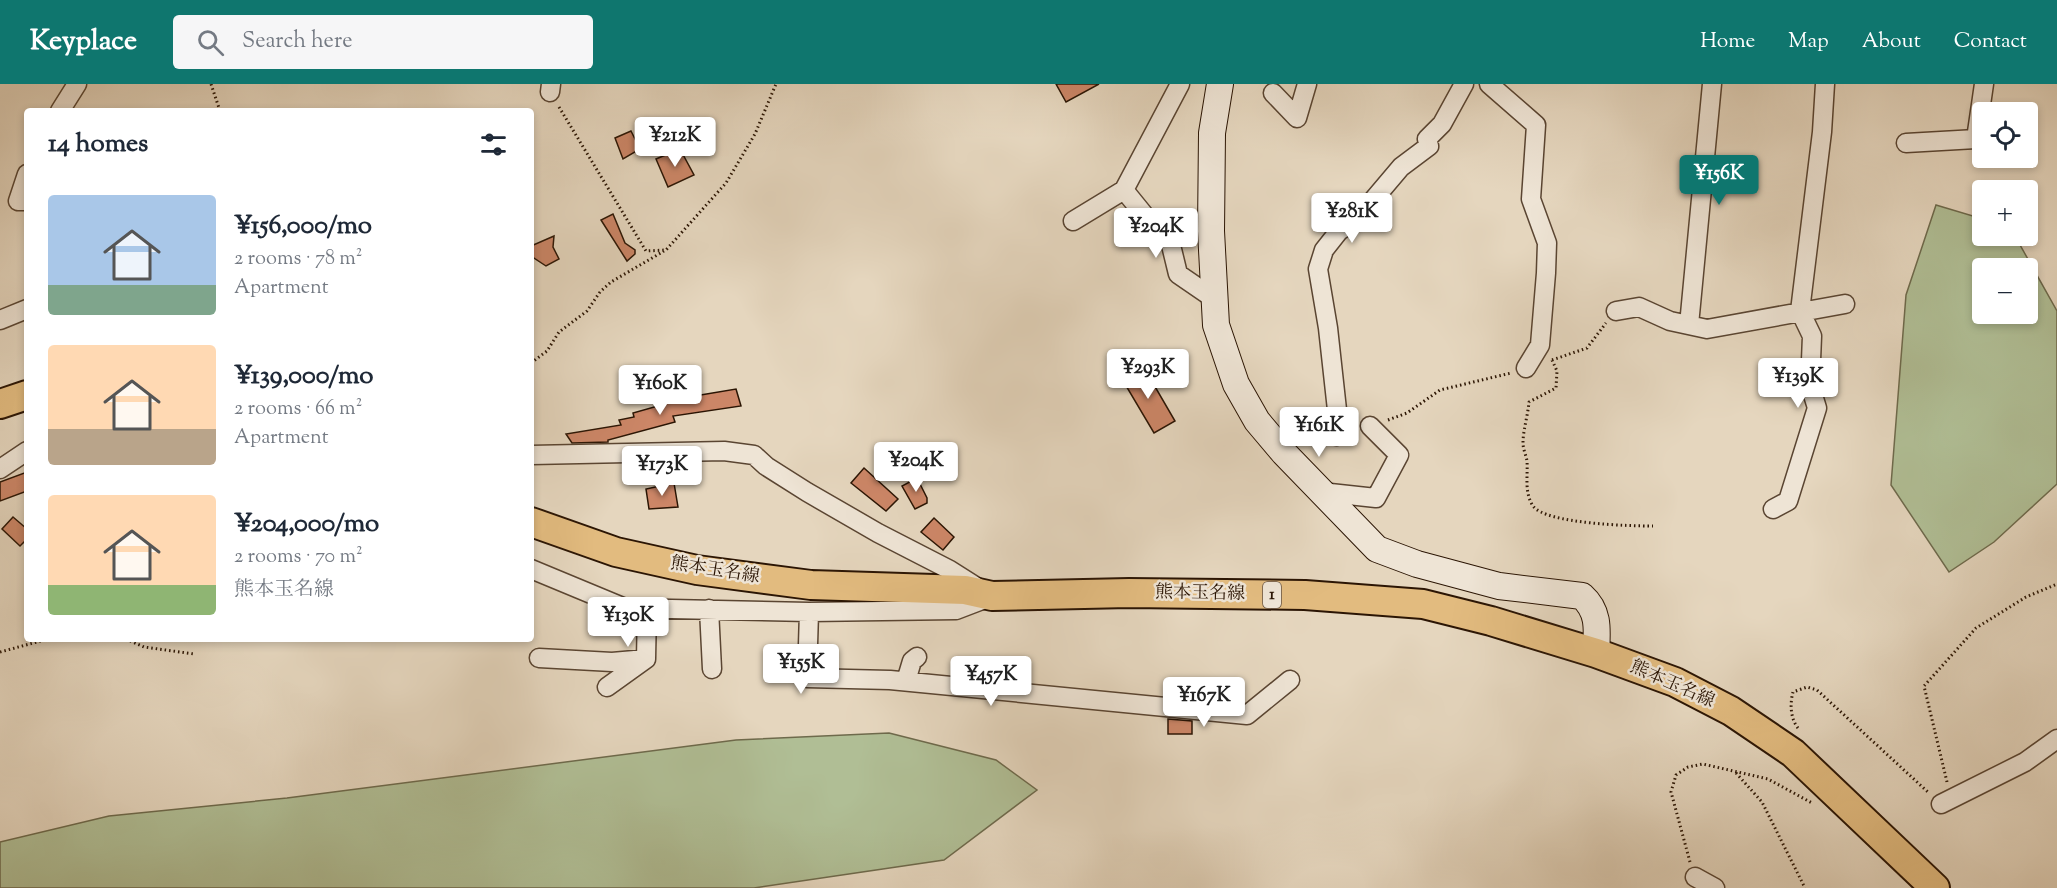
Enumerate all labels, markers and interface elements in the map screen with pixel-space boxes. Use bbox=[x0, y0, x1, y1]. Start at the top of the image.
search box bbox=[173, 15, 593, 69]
text: Keyplace bbox=[30, 22, 137, 62]
icon: search bbox=[194, 26, 227, 59]
text: Search here bbox=[242, 26, 352, 58]
text: Home bbox=[1700, 27, 1755, 57]
text: Map bbox=[1788, 27, 1829, 57]
text: About bbox=[1862, 27, 1921, 57]
text: Contact bbox=[1954, 27, 2027, 57]
map controls bbox=[1972, 102, 2038, 324]
button: locate bbox=[1972, 102, 2038, 168]
pin: ¥212K bbox=[633, 117, 717, 168]
text: ¥212K bbox=[649, 122, 701, 151]
text: 14 homes bbox=[48, 126, 148, 163]
icon: filters bbox=[477, 128, 510, 161]
pin: ¥156K bbox=[1677, 155, 1761, 206]
text: ¥156K bbox=[1694, 160, 1744, 189]
button: + bbox=[1972, 180, 2038, 246]
pin: ¥281K bbox=[1310, 193, 1394, 244]
text: ¥281K bbox=[1325, 198, 1379, 227]
text: ¥156,000/mo bbox=[234, 208, 372, 245]
pin: ¥204K bbox=[1114, 208, 1198, 259]
text: ¥204K bbox=[1128, 213, 1184, 242]
icon: home bbox=[96, 219, 168, 291]
text: 2 rooms · 78 m² bbox=[234, 245, 363, 274]
button: − bbox=[1972, 258, 2038, 324]
text: Apartment bbox=[234, 274, 329, 303]
pin: ¥293K bbox=[1106, 349, 1190, 400]
text: ¥293K bbox=[1121, 354, 1175, 383]
text: ¥139,000/mo bbox=[234, 358, 373, 395]
pin: ¥139K bbox=[1756, 358, 1840, 409]
text: ¥139K bbox=[1772, 363, 1824, 392]
pin: ¥160K bbox=[618, 365, 702, 416]
icon: home bbox=[96, 369, 168, 441]
text: ¥160K bbox=[633, 370, 687, 399]
text: 2 rooms · 66 m² bbox=[234, 395, 362, 424]
pin: ¥161K bbox=[1277, 407, 1361, 458]
text: ¥161K bbox=[1294, 412, 1344, 441]
text: Apartment bbox=[234, 424, 329, 453]
pin: ¥204K bbox=[874, 442, 958, 493]
pin: ¥173K bbox=[620, 446, 704, 497]
text: ¥204K bbox=[888, 447, 944, 476]
text: ¥173K bbox=[636, 451, 688, 480]
text: ¥204,000/mo bbox=[234, 506, 379, 543]
icon: home bbox=[96, 519, 168, 591]
text: 2 rooms · 70 m² bbox=[234, 543, 363, 572]
street label: 熊本玉名線 bbox=[669, 551, 761, 591]
text: 熊本玉名線 bbox=[234, 576, 334, 605]
street label: 熊本玉名線 bbox=[1155, 580, 1245, 608]
road number: 1 bbox=[1263, 582, 1281, 608]
pin: ¥130K bbox=[586, 597, 670, 648]
text: ¥130K bbox=[602, 602, 654, 631]
pin: ¥155K bbox=[759, 644, 843, 695]
text: ¥155K bbox=[777, 649, 825, 678]
street label: 熊本玉名線 bbox=[1626, 655, 1718, 715]
pin: ¥457K bbox=[949, 656, 1033, 707]
text: ¥457K bbox=[964, 661, 1018, 690]
pin: ¥167K bbox=[1162, 677, 1246, 728]
text: ¥167K bbox=[1177, 682, 1231, 711]

